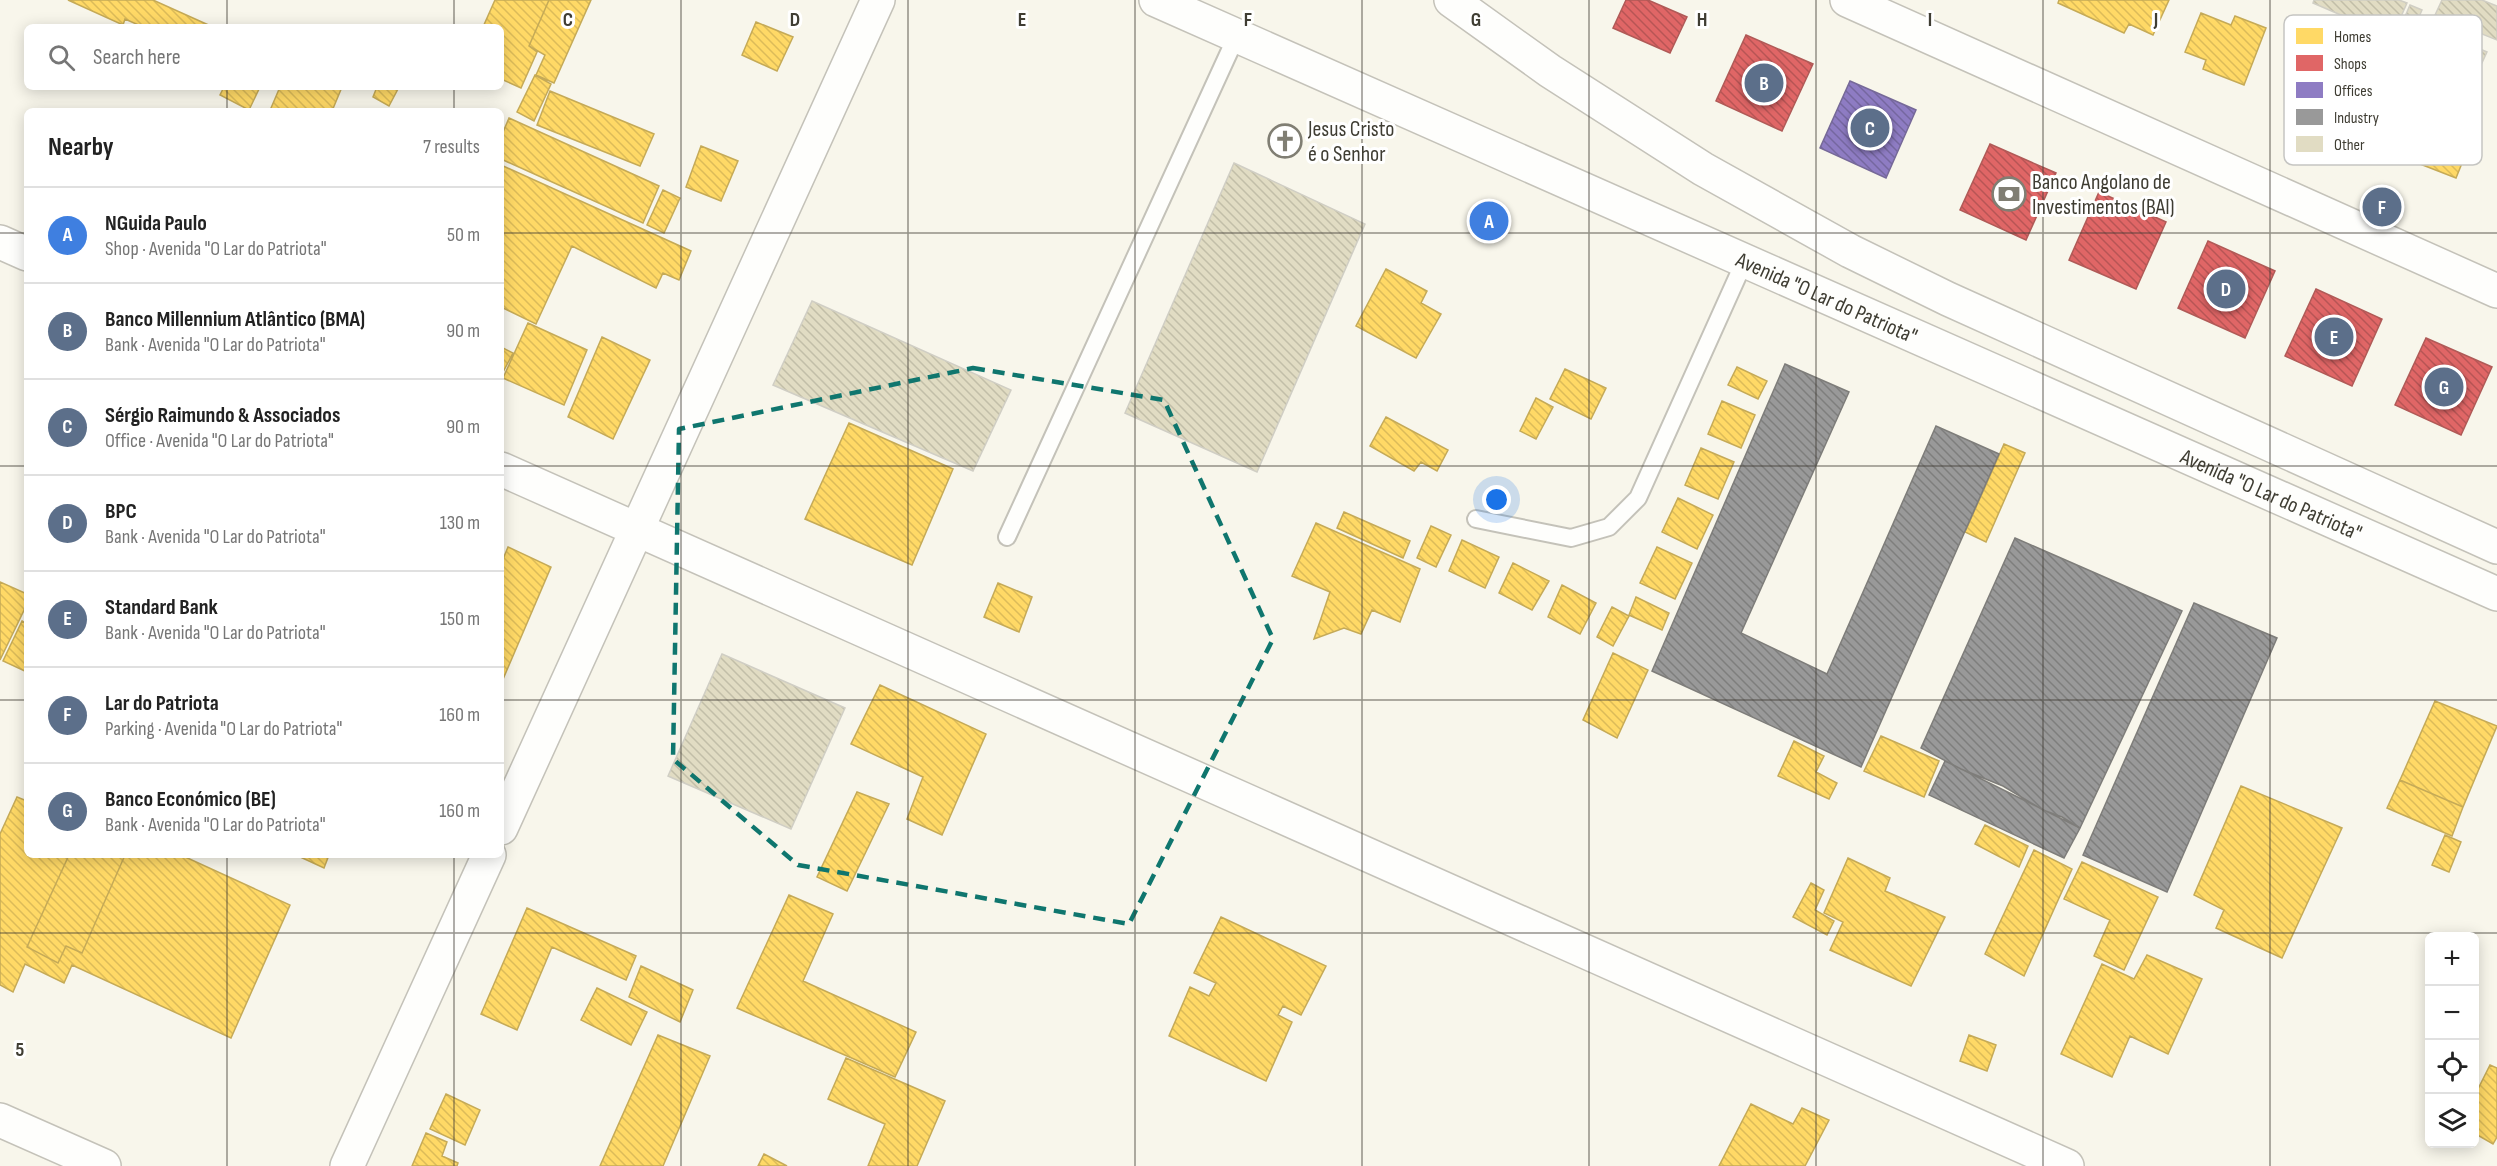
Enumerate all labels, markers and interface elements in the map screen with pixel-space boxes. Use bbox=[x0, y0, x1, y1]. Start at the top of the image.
text: C bbox=[563, 8, 573, 32]
text: D bbox=[790, 8, 800, 32]
text: E bbox=[1018, 8, 1026, 32]
text: F bbox=[1244, 8, 1252, 32]
text: G bbox=[1471, 8, 1481, 32]
text: H bbox=[1697, 8, 1707, 32]
text: I bbox=[1928, 8, 1932, 32]
text: J bbox=[2153, 8, 2158, 32]
legend bbox=[2284, 15, 2482, 165]
search box bbox=[24, 24, 504, 90]
text: Homes bbox=[2334, 28, 2371, 47]
icon: search bbox=[45, 41, 78, 74]
text: Search here bbox=[93, 44, 180, 71]
text: Shops bbox=[2334, 55, 2367, 74]
pin: B bbox=[1744, 60, 1784, 106]
text: Offices bbox=[2334, 82, 2373, 101]
pin: C bbox=[1850, 106, 1890, 150]
text: Industry bbox=[2334, 109, 2379, 128]
place label: Jesus Cristo é o Senhor bbox=[1307, 116, 1394, 168]
church icon: Jesus Cristo é o Senhor bbox=[1267, 123, 1303, 159]
text: Nearby bbox=[48, 132, 114, 163]
text: 7 results bbox=[423, 135, 480, 159]
text: Other bbox=[2334, 136, 2365, 155]
place label: Banco Angolano de Investimentos (BAI) bbox=[2032, 169, 2174, 221]
bank icon: Banco Angolano de Investimentos (BAI) bbox=[1991, 176, 2027, 212]
pin: F bbox=[2362, 184, 2402, 230]
pin: A bbox=[1470, 198, 1508, 244]
text: NGuida Paulo bbox=[105, 210, 207, 237]
text: A bbox=[63, 223, 72, 247]
text: 50 m bbox=[447, 223, 480, 247]
text: Shop · Avenida "O Lar do Patriota" bbox=[105, 237, 326, 261]
street label: Avenida "O Lar do Patriota" bbox=[1731, 246, 1921, 351]
pin: D bbox=[2206, 266, 2246, 312]
text: Banco Millennium Atlântico (BMA) bbox=[105, 306, 365, 333]
pin: E bbox=[2314, 314, 2354, 360]
text: B bbox=[63, 319, 72, 343]
text: 90 m bbox=[446, 319, 480, 343]
text: Bank · Avenida "O Lar do Patriota" bbox=[105, 333, 326, 357]
pin: G bbox=[2424, 364, 2464, 410]
text: Sérgio Raimundo & Associados bbox=[105, 402, 340, 429]
text: C bbox=[62, 415, 73, 439]
text: 90 m bbox=[446, 415, 480, 439]
text: Office · Avenida "O Lar do Patriota" bbox=[105, 429, 334, 453]
street label: Avenida "O Lar do Patriota" bbox=[2175, 443, 2366, 547]
your location bbox=[1482, 485, 1511, 514]
text: BPC bbox=[105, 498, 137, 525]
text: D bbox=[62, 511, 73, 535]
text: 130 m bbox=[440, 511, 480, 535]
text: Bank · Avenida "O Lar do Patriota" bbox=[105, 525, 326, 549]
text: Standard Bank bbox=[105, 594, 218, 621]
text: E bbox=[63, 607, 72, 631]
text: 150 m bbox=[440, 607, 480, 631]
text: Bank · Avenida "O Lar do Patriota" bbox=[105, 621, 326, 645]
text: Lar do Patriota bbox=[105, 690, 219, 717]
text: F bbox=[63, 703, 72, 727]
text: 160 m bbox=[439, 703, 480, 727]
text: Parking · Avenida "O Lar do Patriota" bbox=[105, 717, 342, 741]
text: Banco Económico (BE) bbox=[105, 786, 276, 813]
text: G bbox=[62, 799, 73, 823]
text: 160 m bbox=[439, 799, 480, 823]
text: Bank · Avenida "O Lar do Patriota" bbox=[105, 813, 326, 837]
map controls bbox=[2425, 932, 2479, 1148]
button: + bbox=[2425, 932, 2479, 986]
button: − bbox=[2425, 986, 2479, 1040]
text: 5 bbox=[16, 1038, 25, 1062]
button: locate bbox=[2425, 1040, 2479, 1094]
button: layers bbox=[2425, 1094, 2479, 1148]

